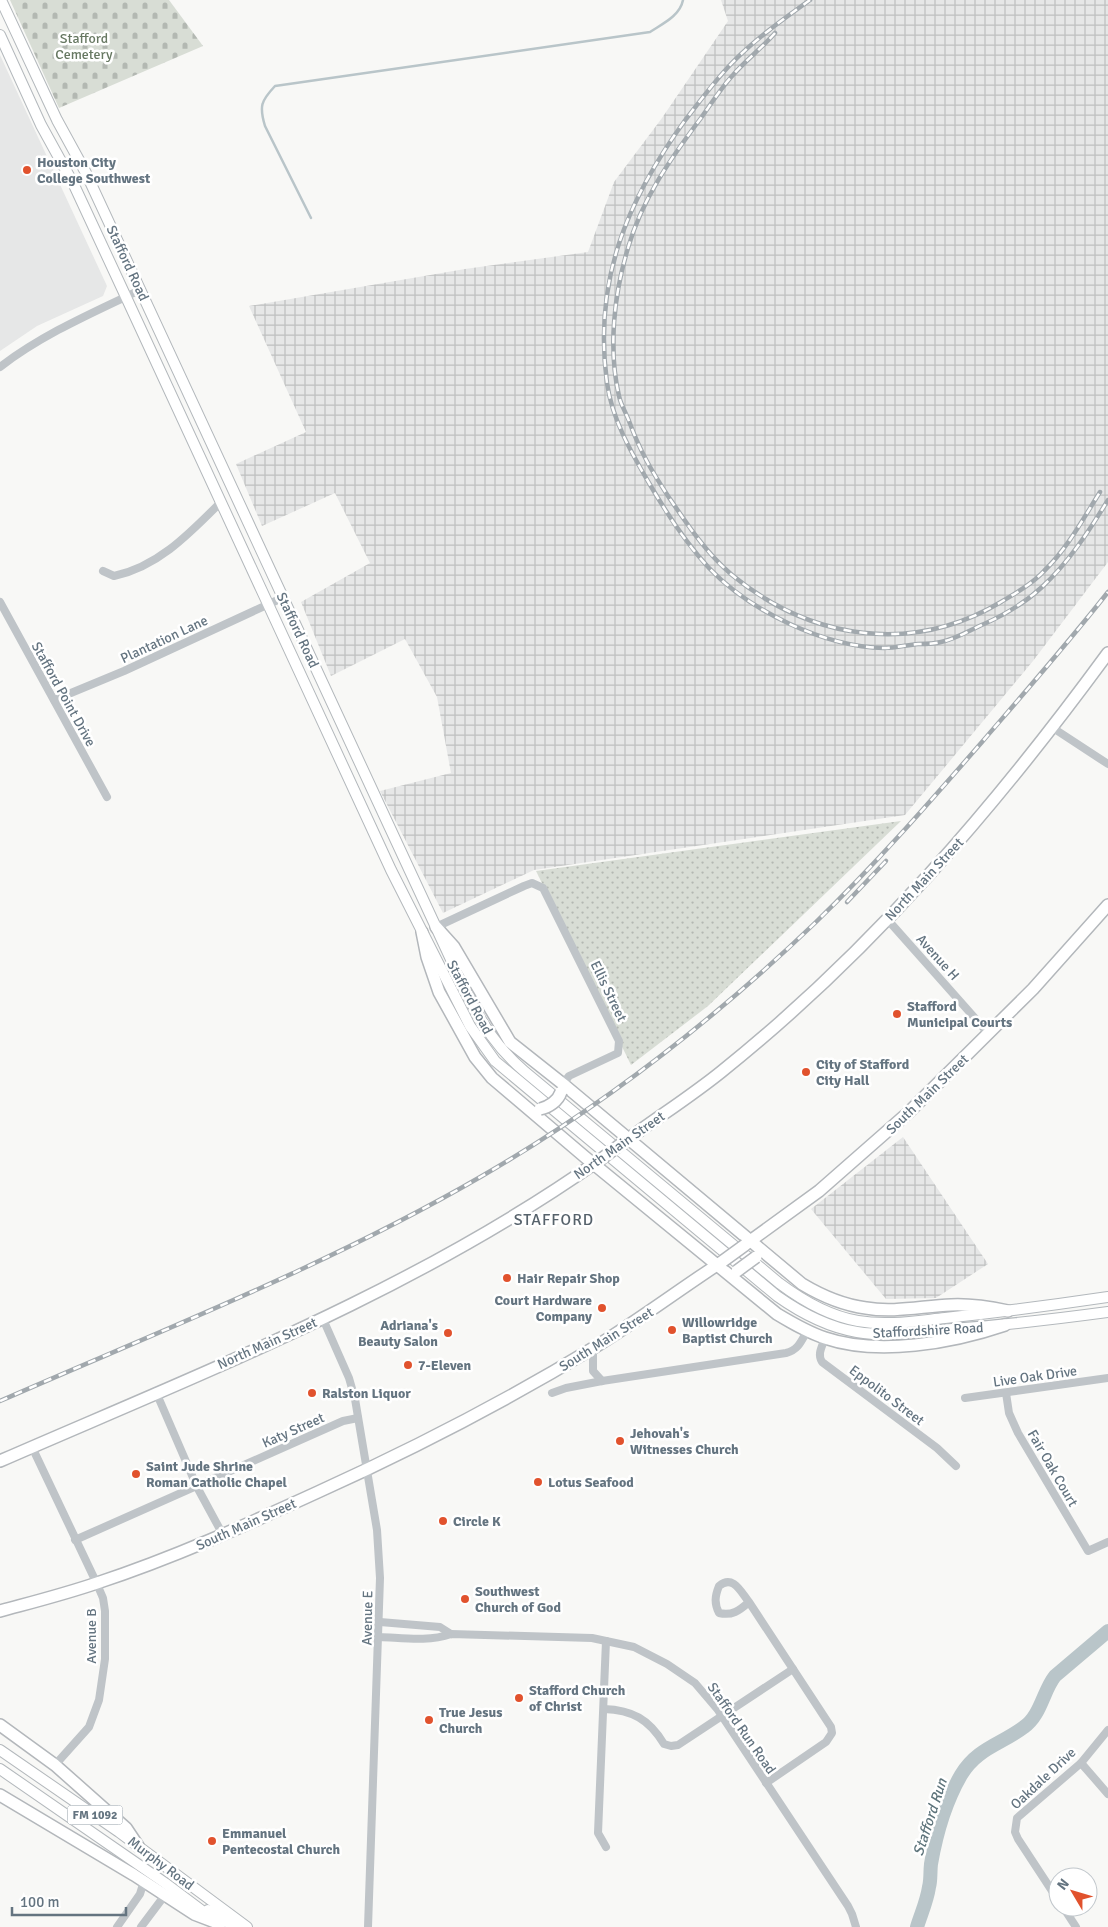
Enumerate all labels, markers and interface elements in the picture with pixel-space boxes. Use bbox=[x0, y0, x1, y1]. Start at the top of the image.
park label: Stafford Cemetery bbox=[55, 30, 113, 63]
place label: Houston City College Southwest bbox=[37, 154, 151, 187]
marker: Houston City College Southwest bbox=[21, 164, 33, 176]
street label: Stafford Road bbox=[103, 223, 152, 304]
street label: Stafford Road bbox=[273, 590, 322, 671]
street label: Plantation Lane bbox=[118, 612, 211, 667]
street label: Stafford Point Drive bbox=[28, 639, 99, 750]
street label: North Main Street bbox=[882, 834, 967, 924]
street label: Avenue H bbox=[912, 931, 963, 984]
street label: Stafford Road bbox=[443, 957, 496, 1037]
street label: Ellis Street bbox=[587, 958, 631, 1024]
place label: Stafford Municipal Courts bbox=[907, 998, 1012, 1031]
marker: Stafford Municipal Courts bbox=[891, 1008, 903, 1020]
street label: South Main Street bbox=[883, 1051, 972, 1138]
place label: City of Stafford City Hall bbox=[816, 1056, 910, 1089]
marker: City of Stafford City Hall bbox=[800, 1066, 812, 1078]
street label: North Main Street bbox=[570, 1108, 668, 1183]
district label: STAFFORD bbox=[514, 1210, 594, 1230]
place label: Hair Repair Shop bbox=[517, 1270, 620, 1287]
marker: Hair Repair Shop bbox=[501, 1272, 513, 1284]
place label: Court Hardware Company bbox=[494, 1292, 592, 1325]
marker: Court Hardware Company bbox=[596, 1302, 608, 1314]
street label: South Main Street bbox=[556, 1304, 657, 1375]
street label: North Main Street bbox=[215, 1314, 320, 1373]
place label: Willowridge Baptist Church bbox=[682, 1314, 773, 1347]
place label: Adriana's Beauty Salon bbox=[358, 1317, 438, 1350]
street label: Staffordshire Road bbox=[872, 1319, 984, 1342]
marker: Willowridge Baptist Church bbox=[666, 1324, 678, 1336]
marker: Adriana's Beauty Salon bbox=[442, 1327, 454, 1339]
place label: 7-Eleven bbox=[418, 1357, 471, 1374]
marker: 7-Eleven bbox=[402, 1359, 414, 1371]
street label: Eppolito Street bbox=[846, 1362, 928, 1429]
street label: Live Oak Drive bbox=[992, 1362, 1078, 1391]
place label: Ralston Liquor bbox=[322, 1385, 411, 1402]
marker: Ralston Liquor bbox=[306, 1387, 318, 1399]
street label: Katy Street bbox=[259, 1409, 327, 1452]
place label: Jehovah's Witnesses Church bbox=[630, 1425, 739, 1458]
street label: Fair Oak Court bbox=[1024, 1427, 1081, 1510]
marker: Jehovah's Witnesses Church bbox=[614, 1435, 626, 1447]
place label: Saint Jude Shrine Roman Catholic Chapel bbox=[146, 1458, 288, 1491]
marker: Saint Jude Shrine Roman Catholic Chapel bbox=[130, 1468, 142, 1480]
place label: Lotus Seafood bbox=[548, 1474, 634, 1491]
marker: Lotus Seafood bbox=[532, 1476, 544, 1488]
street label: South Main Street bbox=[194, 1495, 299, 1554]
place label: Circle K bbox=[453, 1513, 501, 1530]
marker: Circle K bbox=[437, 1515, 449, 1527]
place label: Southwest Church of God bbox=[475, 1583, 561, 1616]
street label: Avenue E bbox=[359, 1590, 376, 1646]
marker: Southwest Church of God bbox=[459, 1593, 471, 1605]
street label: Avenue B bbox=[83, 1608, 100, 1664]
street label: Stafford Run Road bbox=[704, 1679, 779, 1777]
place label: Stafford Church of Christ bbox=[529, 1682, 626, 1715]
marker: Stafford Church of Christ bbox=[513, 1692, 525, 1704]
place label: True Jesus Church bbox=[439, 1704, 502, 1737]
marker: True Jesus Church bbox=[423, 1714, 435, 1726]
street label: Oakdale Drive bbox=[1007, 1744, 1079, 1813]
water label: Stafford Run bbox=[909, 1775, 951, 1858]
road number: FM 1092 bbox=[68, 1806, 122, 1824]
place label: Emmanuel Pentecostal Church bbox=[222, 1825, 340, 1858]
street label: Murphy Road bbox=[124, 1833, 197, 1894]
marker: Emmanuel Pentecostal Church bbox=[206, 1835, 218, 1847]
north arrow bbox=[1048, 1867, 1098, 1917]
text: N bbox=[1053, 1875, 1073, 1893]
scale bar bbox=[12, 1884, 126, 1916]
text: 100 m bbox=[20, 1893, 60, 1911]

